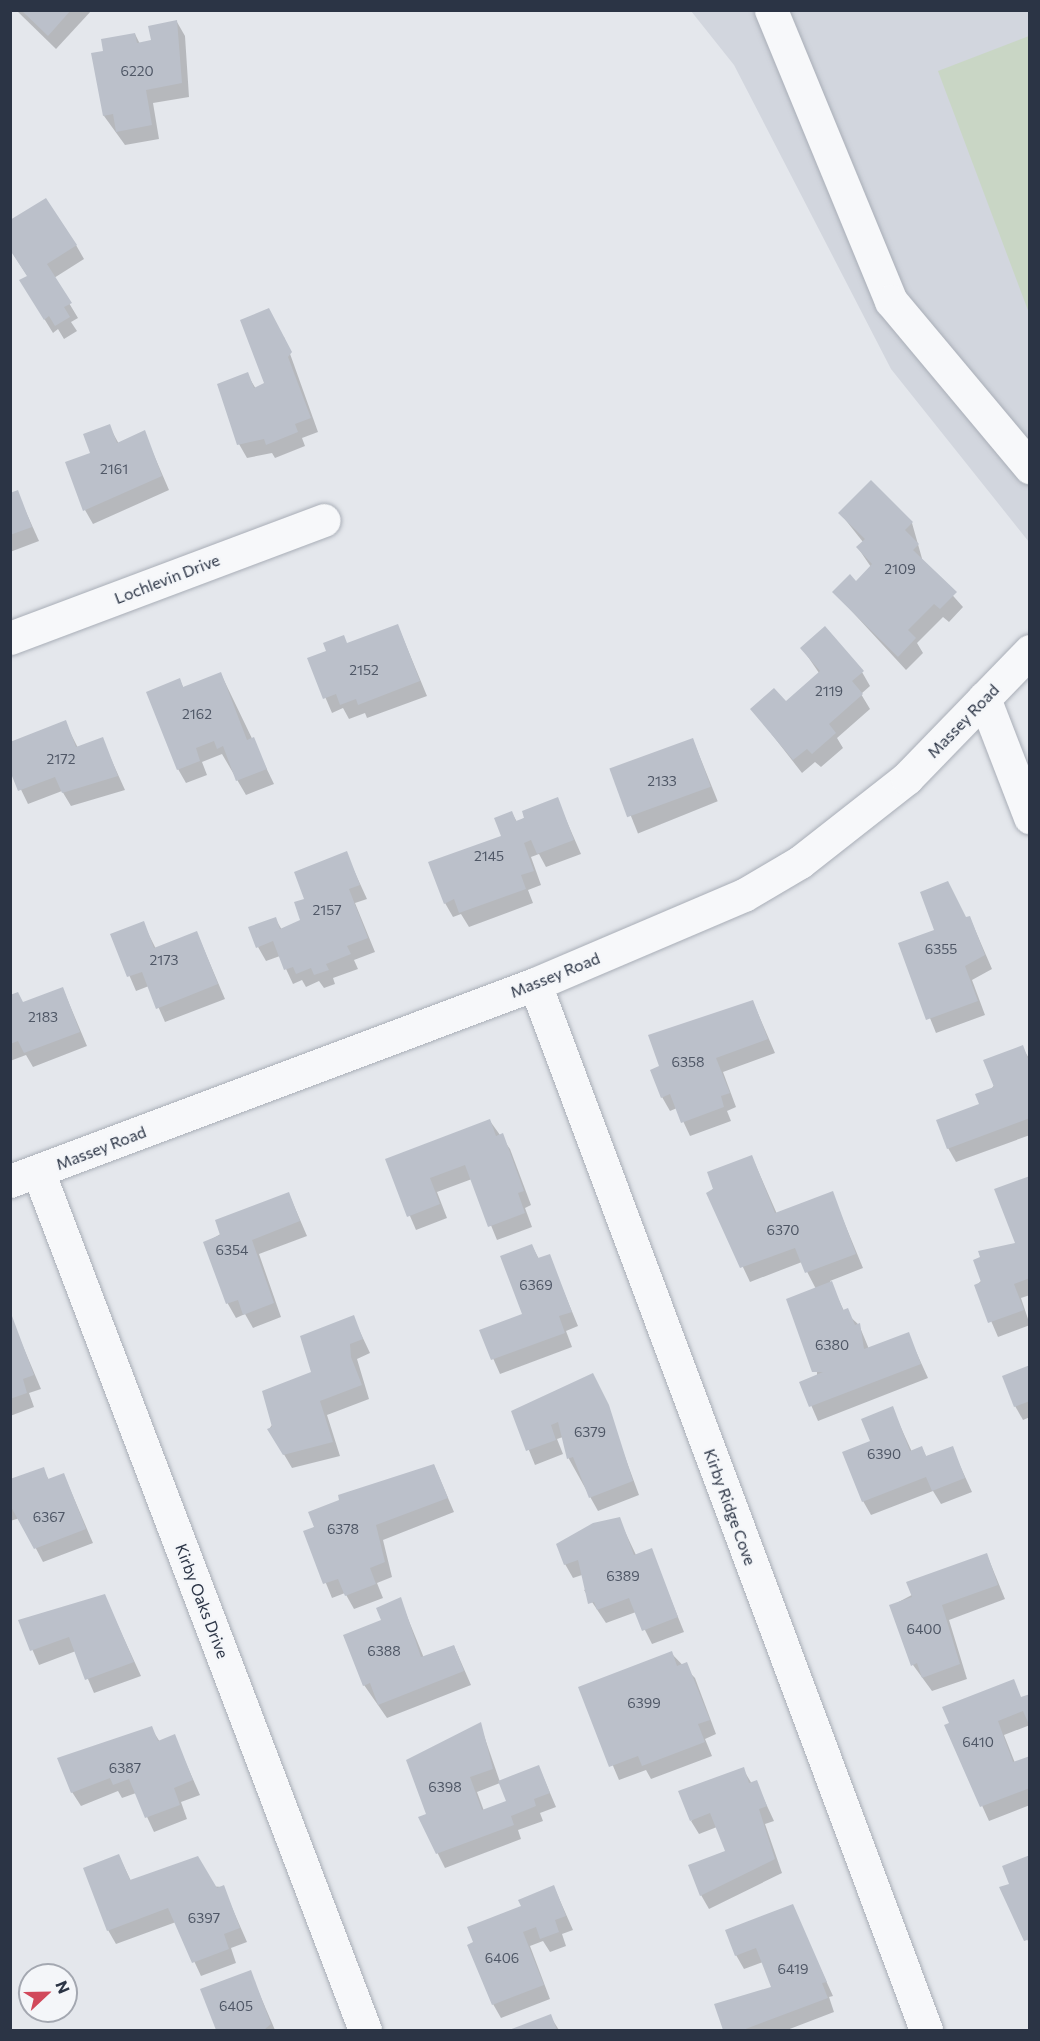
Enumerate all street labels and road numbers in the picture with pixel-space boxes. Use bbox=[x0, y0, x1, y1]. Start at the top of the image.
street label: Lochlevin Drive bbox=[112, 550, 222, 608]
street label: Massey Road bbox=[923, 680, 1003, 762]
street label: Massey Road bbox=[507, 948, 603, 1002]
street label: Massey Road bbox=[53, 1122, 149, 1174]
street label: Kirby Ridge Cove bbox=[700, 1446, 760, 1568]
street label: Kirby Oaks Drive bbox=[171, 1541, 233, 1661]

